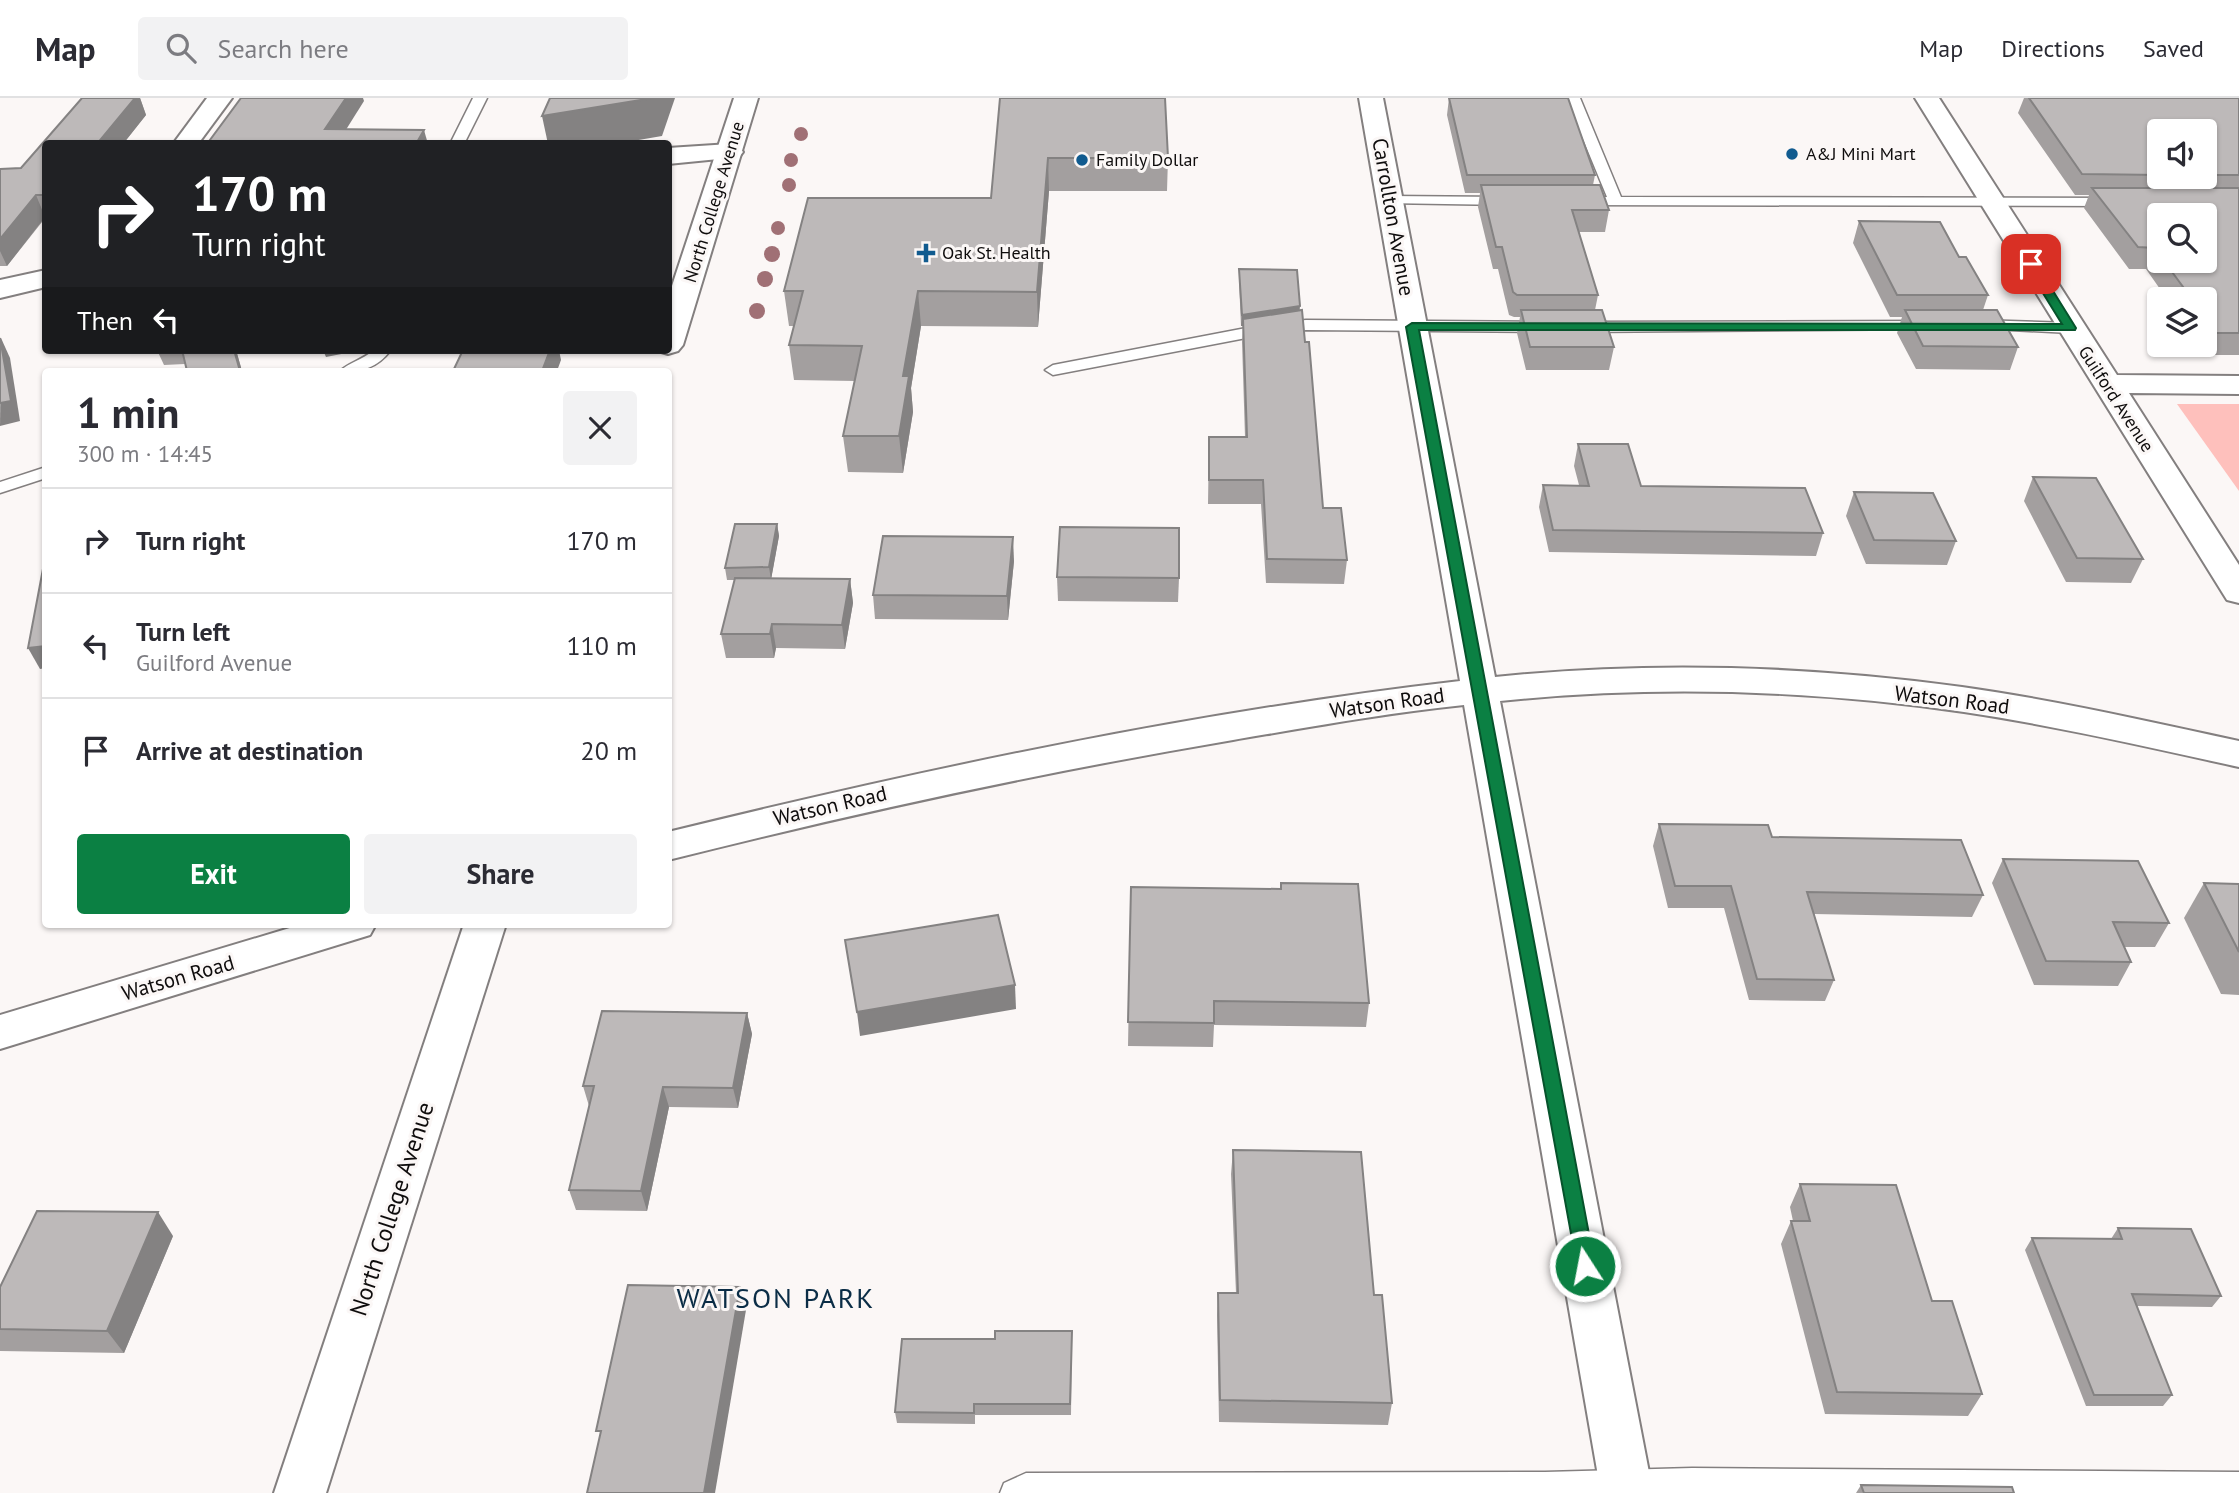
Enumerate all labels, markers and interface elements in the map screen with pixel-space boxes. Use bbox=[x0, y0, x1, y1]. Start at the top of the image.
search box bbox=[138, 17, 628, 80]
text: Map bbox=[35, 27, 96, 70]
icon: search bbox=[162, 29, 200, 67]
text: Search here bbox=[218, 32, 349, 65]
text: Map bbox=[1919, 33, 1963, 64]
text: Directions bbox=[2001, 33, 2105, 64]
text: Saved bbox=[2143, 33, 2204, 64]
street label: North College Avenue bbox=[678, 119, 749, 285]
map controls bbox=[2147, 119, 2217, 357]
button: sound bbox=[2147, 119, 2217, 189]
street label: Carrollton Avenue bbox=[1366, 136, 1421, 298]
place label: A&J Mini Mart bbox=[1806, 142, 1916, 165]
marker: A&J Mini Mart bbox=[1784, 146, 1800, 162]
place label: Family Dollar bbox=[1096, 148, 1198, 171]
marker: Family Dollar bbox=[1074, 152, 1090, 168]
text: 170 m bbox=[192, 161, 327, 225]
icon: right bbox=[77, 168, 168, 259]
button: search bbox=[2147, 203, 2217, 273]
text: Turn right bbox=[192, 223, 326, 265]
pin bbox=[2001, 234, 2061, 294]
place label: Oak St. Health bbox=[942, 241, 1051, 264]
marker: Oak St. Health bbox=[916, 243, 936, 263]
icon: arrive bbox=[2012, 245, 2050, 283]
button: layers bbox=[2147, 287, 2217, 357]
icon: left bbox=[147, 301, 185, 339]
text: Then bbox=[77, 304, 133, 337]
street label: Guilford Avenue bbox=[2073, 341, 2159, 456]
text: 1 min bbox=[77, 385, 179, 440]
button: close bbox=[563, 391, 637, 465]
text: 300 m · 14:45 bbox=[77, 439, 213, 468]
icon: right bbox=[77, 522, 115, 560]
text: Turn right bbox=[136, 524, 245, 557]
text: 170 m bbox=[566, 524, 637, 557]
text: Turn left bbox=[136, 615, 230, 648]
icon: left bbox=[77, 627, 115, 665]
text: 110 m bbox=[566, 629, 637, 662]
text: Guilford Avenue bbox=[136, 648, 292, 677]
street label: Watson Road bbox=[1893, 679, 2011, 720]
street label: Watson Road bbox=[1328, 681, 1446, 724]
icon: arrive bbox=[77, 732, 115, 770]
text: Arrive at destination bbox=[136, 734, 363, 767]
text: 20 m bbox=[581, 734, 637, 767]
street label: Watson Road bbox=[770, 779, 889, 832]
button: Exit bbox=[77, 834, 350, 914]
button: Share bbox=[364, 834, 637, 914]
street label: Watson Road bbox=[119, 949, 237, 1006]
street label: North College Avenue bbox=[342, 1098, 441, 1320]
position arrow bbox=[1548, 1229, 1622, 1303]
district label: WATSON PARK bbox=[677, 1279, 875, 1316]

